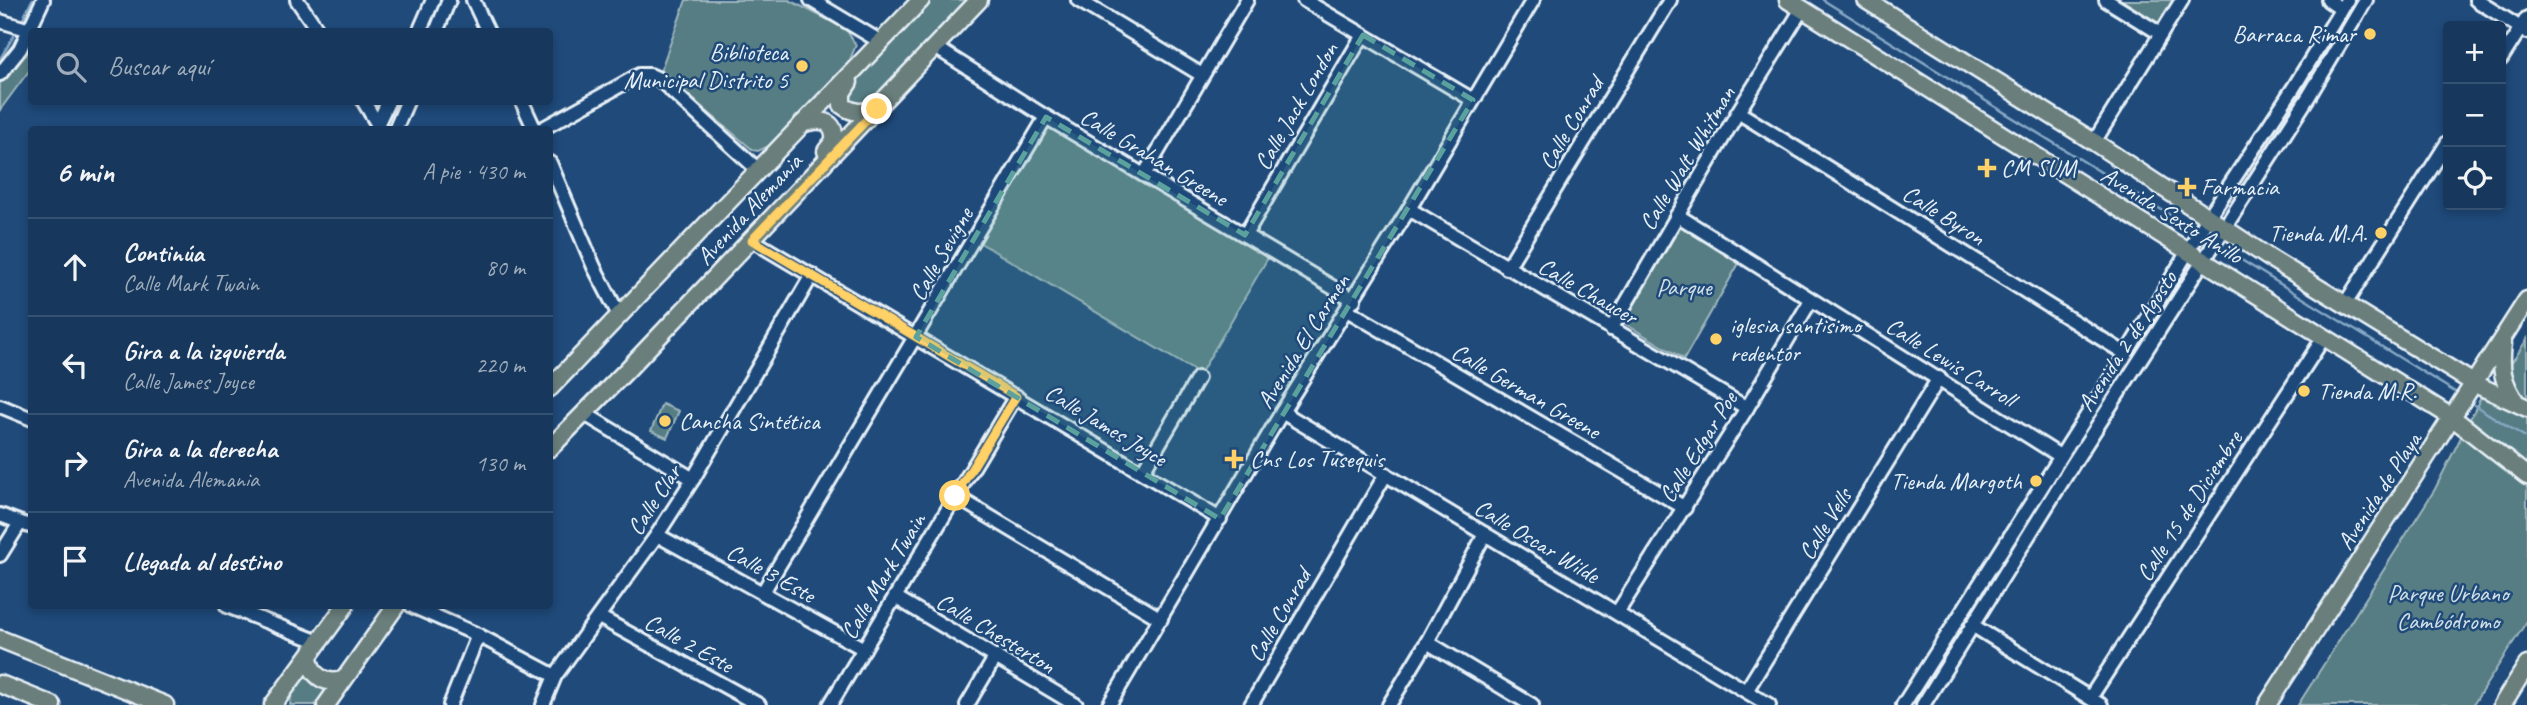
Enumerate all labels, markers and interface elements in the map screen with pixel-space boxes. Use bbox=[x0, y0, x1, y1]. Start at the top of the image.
place label: Barraca Rimar bbox=[2232, 19, 2358, 49]
map controls bbox=[2443, 21, 2506, 210]
button: + bbox=[2443, 21, 2506, 84]
marker: Barraca Rimar bbox=[2362, 26, 2378, 42]
search box bbox=[28, 28, 553, 105]
street label: Calle Jack London bbox=[1247, 36, 1345, 175]
place label: Biblioteca Municipal Distrito 5 bbox=[624, 37, 789, 95]
icon: search bbox=[52, 48, 90, 86]
text: Buscar aquí bbox=[108, 50, 210, 83]
marker: Biblioteca Municipal Distrito 5 bbox=[794, 58, 810, 74]
street label: Calle Conrad bbox=[1532, 68, 1612, 175]
street label: Calle Walt Whitman bbox=[1632, 80, 1742, 236]
button: − bbox=[2443, 84, 2506, 147]
route end bbox=[861, 93, 892, 124]
street label: Calle Grahan Greene bbox=[1075, 101, 1235, 214]
street label: Avenida Alemania bbox=[690, 146, 809, 271]
button: locate bbox=[2443, 147, 2506, 210]
text: 6 min bbox=[56, 153, 114, 191]
place label: CM SUM bbox=[2001, 153, 2078, 183]
text: A pie · 430 m bbox=[422, 157, 525, 186]
marker: CM SUM bbox=[1979, 160, 1995, 176]
street label: Avenida Sexto Anillo bbox=[2096, 160, 2250, 271]
place label: Farmacia bbox=[2201, 172, 2280, 202]
street label: Calle Byron bbox=[1897, 178, 1991, 252]
marker: Farmacia bbox=[2179, 179, 2195, 195]
street label: Calle Sevigne bbox=[902, 200, 981, 306]
place label: Tienda M.A. bbox=[2269, 218, 2367, 248]
marker: Tienda M.A. bbox=[2373, 225, 2389, 241]
text: Continúa bbox=[123, 236, 204, 269]
icon: ahead bbox=[56, 248, 94, 286]
street label: Calle Chaucer bbox=[1533, 251, 1645, 333]
text: 80 m bbox=[486, 253, 525, 282]
street label: Avenida 2 de Agosto bbox=[2070, 264, 2184, 417]
street label: Avenida El Carmen bbox=[1250, 267, 1357, 414]
text: Calle Mark Twain bbox=[123, 269, 259, 298]
park label: Parque bbox=[1656, 272, 1714, 302]
place label: iglesia santisimo redentor bbox=[1730, 310, 1863, 368]
street label: Calle Lewis Carroll bbox=[1881, 310, 2025, 416]
marker: iglesia santisimo redentor bbox=[1708, 331, 1724, 347]
text: Gira a la izquierda bbox=[123, 334, 284, 367]
street label: Calle German Greene bbox=[1446, 336, 1608, 447]
icon: left bbox=[56, 346, 94, 384]
text: 220 m bbox=[476, 351, 525, 380]
text: Calle James Joyce bbox=[123, 367, 254, 396]
place label: Tienda M.R. bbox=[2318, 376, 2417, 406]
street label: Calle James Joyce bbox=[1040, 377, 1174, 474]
marker: Tienda M.R. bbox=[2296, 383, 2312, 399]
street label: Calle Edgar Poe bbox=[1652, 384, 1745, 508]
place label: Cancha Sintética bbox=[679, 406, 821, 436]
marker: Cancha Sintética bbox=[657, 413, 673, 429]
street label: Calle 15 de Diciembre bbox=[2129, 423, 2250, 587]
street label: Avenida de Playa bbox=[2330, 425, 2429, 555]
text: Gira a la derecha bbox=[123, 432, 277, 465]
icon: right bbox=[56, 444, 94, 482]
place label: Cns Los Tusequis bbox=[1250, 444, 1386, 474]
text: 130 m bbox=[476, 449, 525, 478]
marker: Cns Los Tusequis bbox=[1224, 449, 1244, 469]
street label: Calle Clar bbox=[620, 457, 689, 541]
text: Avenida Alemania bbox=[123, 465, 259, 494]
place label: Tienda Margoth bbox=[1891, 466, 2023, 496]
marker: Tienda Margoth bbox=[2028, 473, 2044, 489]
route start bbox=[939, 480, 970, 511]
street label: Calle Vells bbox=[1791, 481, 1860, 565]
street label: Calle Oscar Wilde bbox=[1469, 492, 1607, 591]
street label: Calle Mark Twain bbox=[834, 506, 933, 645]
street label: Calle 3 Este bbox=[721, 536, 823, 611]
icon: arrive bbox=[56, 542, 94, 580]
text: Llegada al destino bbox=[123, 545, 281, 578]
street label: Calle Conrad bbox=[1240, 560, 1319, 667]
park label: Parque Urbano Cambódromo bbox=[2387, 578, 2511, 636]
street label: Calle Chesterton bbox=[931, 586, 1061, 680]
street label: Calle 2 Este bbox=[639, 606, 741, 681]

